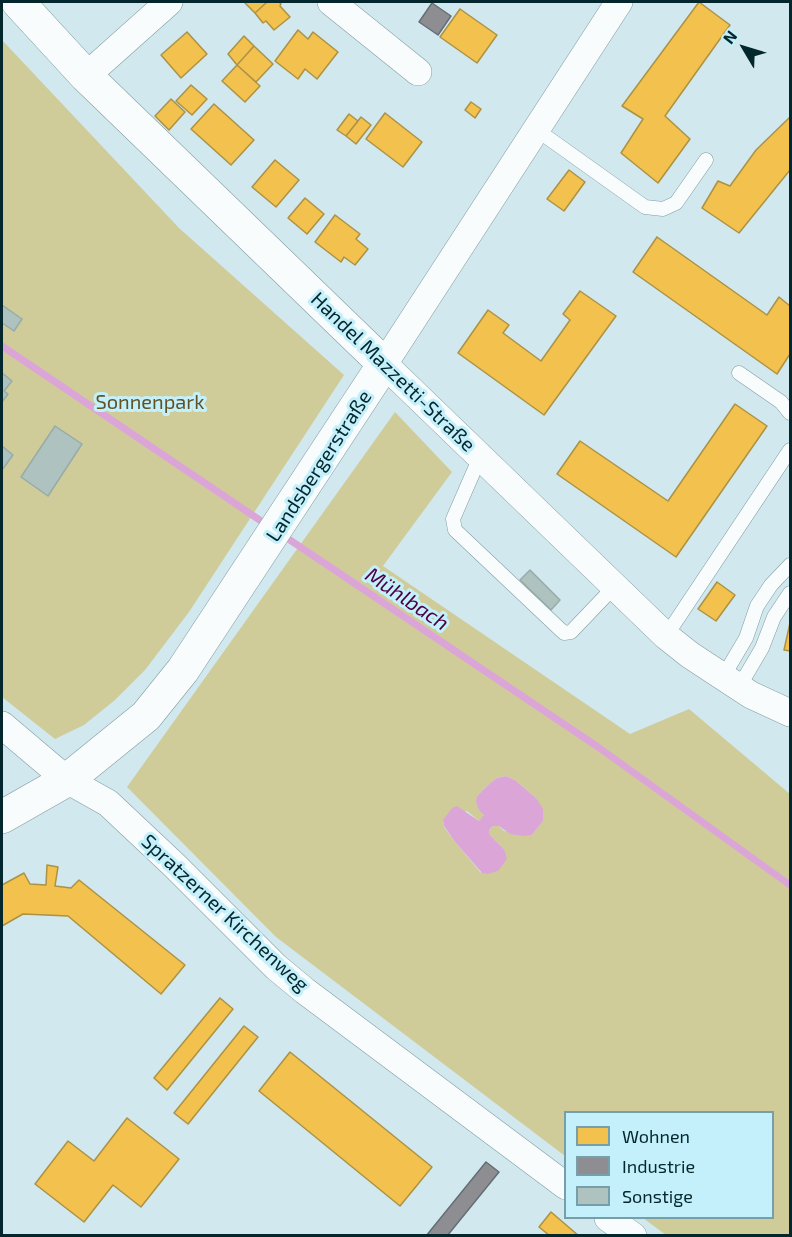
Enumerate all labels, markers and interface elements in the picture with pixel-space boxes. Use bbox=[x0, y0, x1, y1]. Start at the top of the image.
north arrow bbox=[714, 18, 774, 78]
text: N bbox=[718, 26, 740, 47]
street label: Handel Mazzetti-Straße bbox=[306, 287, 480, 457]
street label: Landsbergerstraße bbox=[261, 386, 377, 546]
park label: Sonnenpark bbox=[96, 390, 204, 414]
water label: Mühlbach bbox=[361, 562, 453, 636]
street label: Spratzerner Kirchenweg bbox=[136, 829, 314, 997]
legend bbox=[564, 1111, 774, 1219]
text: Wohnen bbox=[622, 1125, 690, 1147]
text: Industrie bbox=[622, 1155, 695, 1177]
text: Sonstige bbox=[622, 1185, 693, 1207]

